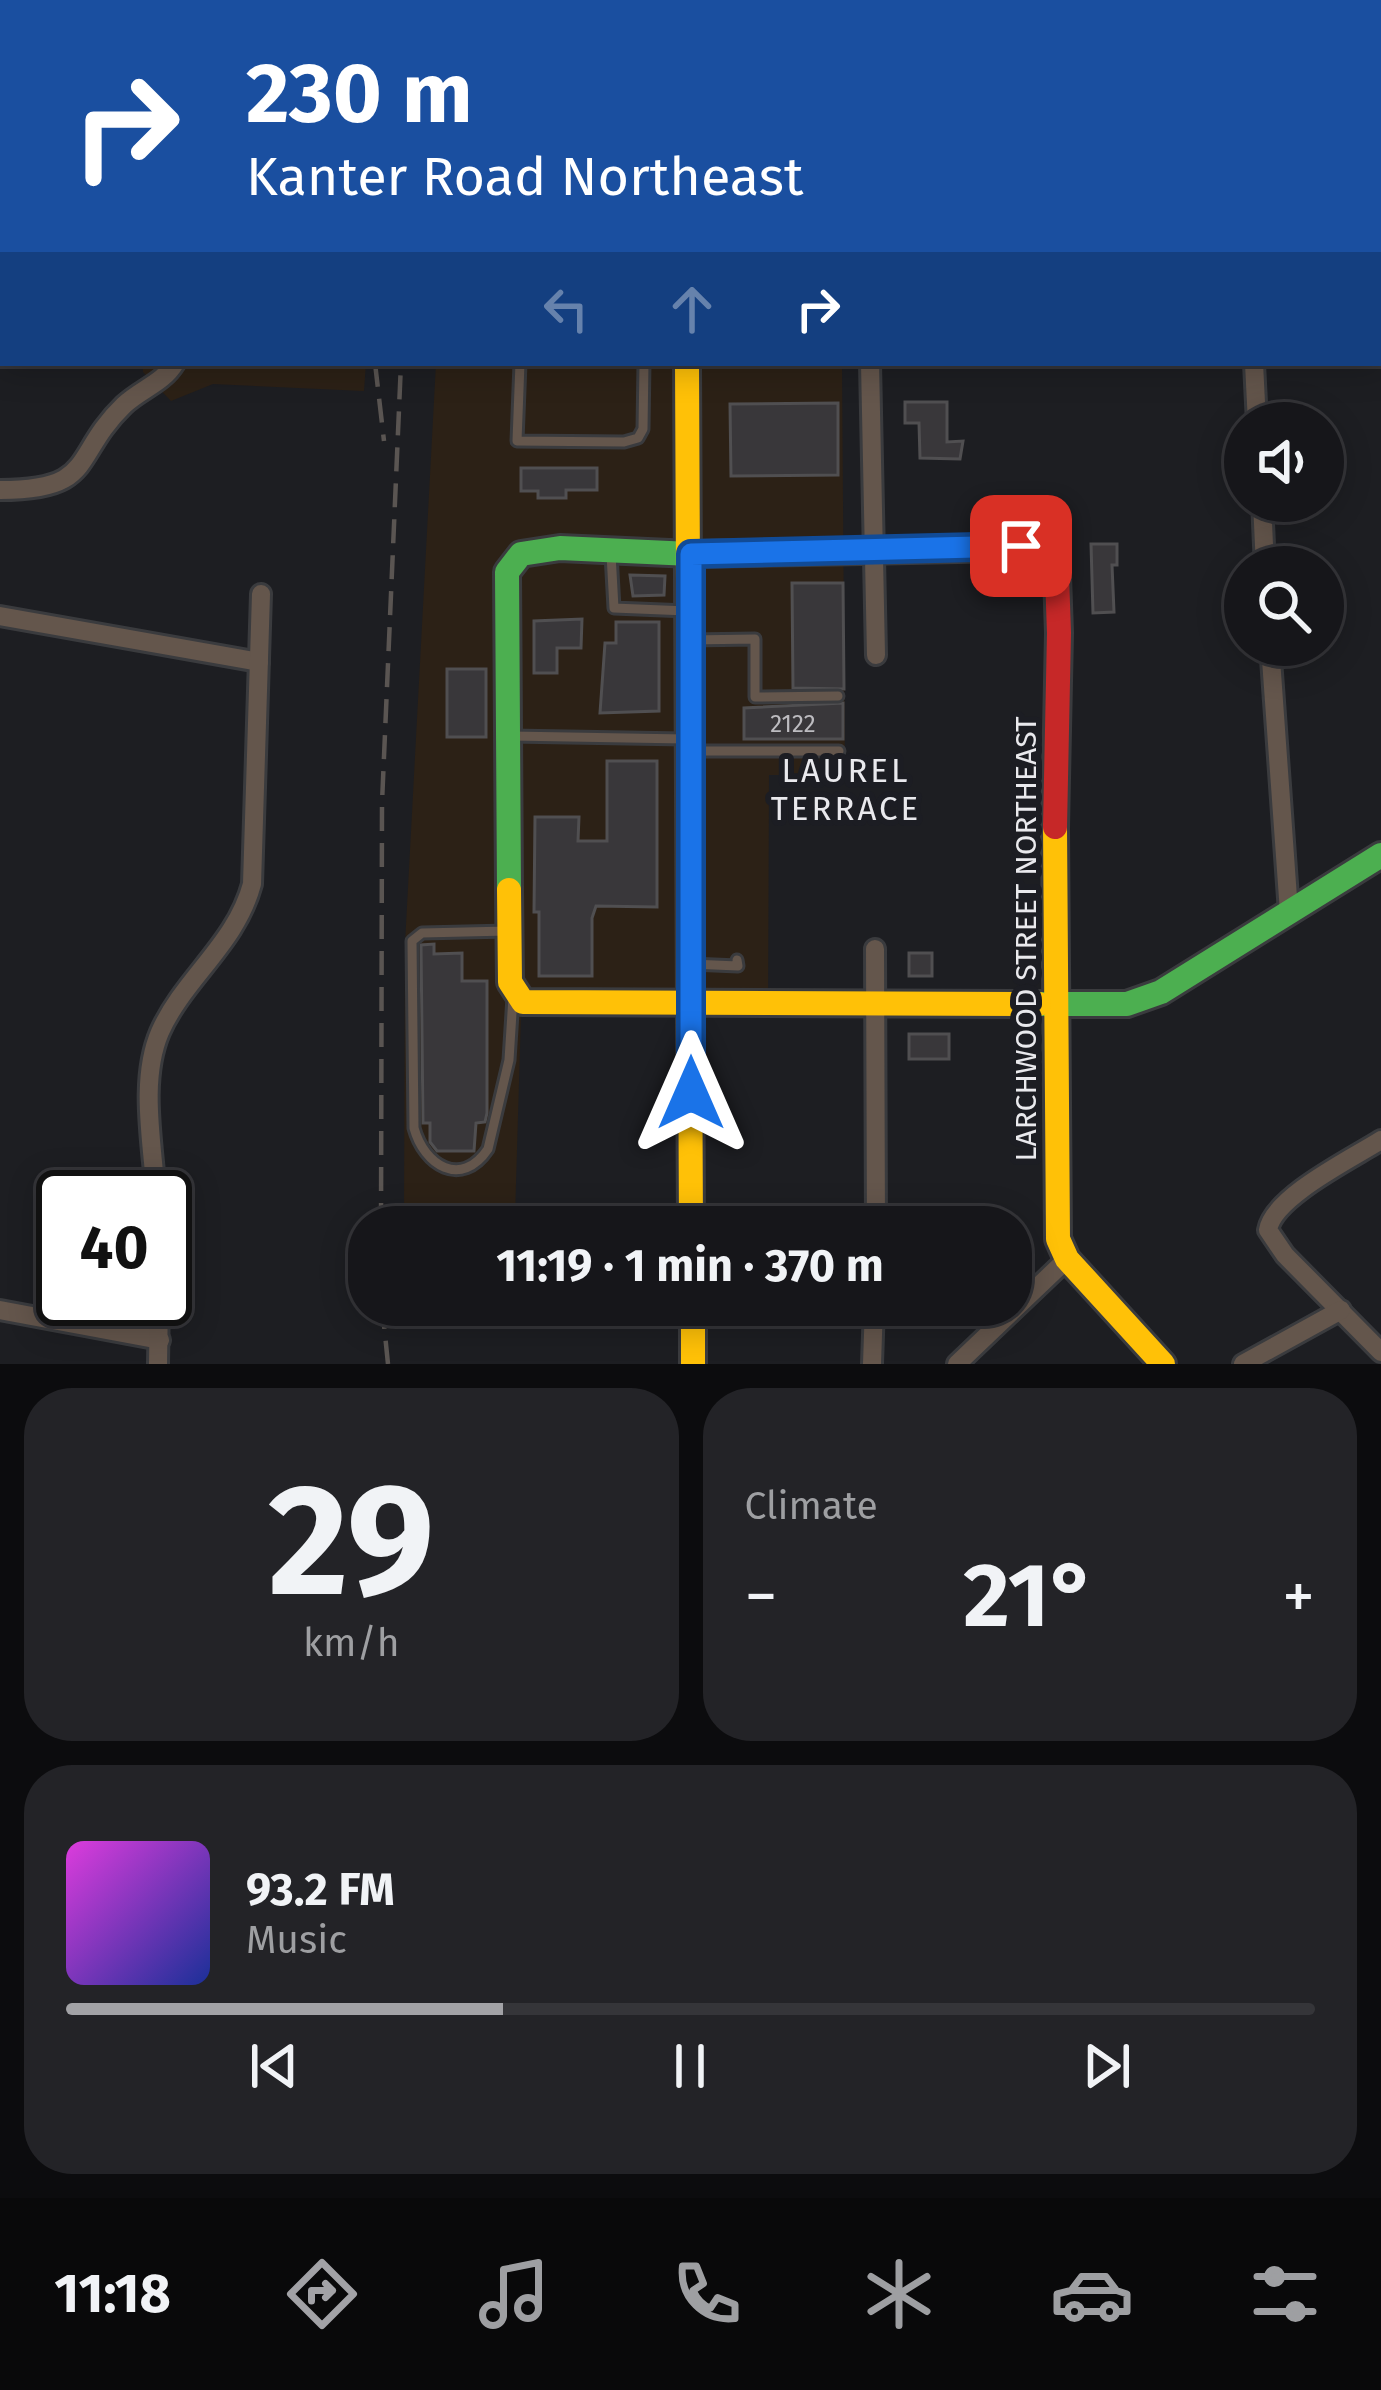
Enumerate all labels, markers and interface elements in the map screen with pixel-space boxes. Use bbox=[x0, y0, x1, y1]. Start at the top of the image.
text: 230 m bbox=[246, 43, 473, 144]
icon: right bbox=[48, 48, 204, 204]
text: Kanter Road Northeast bbox=[246, 145, 803, 209]
icon: left bbox=[533, 276, 599, 342]
icon: ahead bbox=[659, 276, 725, 342]
icon: right bbox=[785, 276, 851, 342]
map controls bbox=[1224, 402, 1344, 666]
button: sound bbox=[1224, 402, 1344, 522]
pin bbox=[970, 495, 1072, 597]
icon: arrive bbox=[988, 513, 1054, 579]
button: search bbox=[1224, 546, 1344, 666]
house number: 2122 bbox=[770, 710, 816, 738]
street label: LARCHWOOD STREET NORTHEAST bbox=[1008, 716, 1044, 1161]
district label: LAUREL TERRACE bbox=[771, 751, 921, 829]
position arrow bbox=[628, 1030, 754, 1156]
speed limit sign: 40 bbox=[36, 1170, 192, 1326]
text: 11:19 · 1 min · 370 m bbox=[496, 1239, 884, 1293]
text: 29 bbox=[268, 1448, 434, 1635]
text: Climate bbox=[745, 1483, 878, 1529]
text: 21° bbox=[963, 1542, 1096, 1650]
text: − bbox=[745, 1557, 778, 1636]
text: + bbox=[1282, 1557, 1315, 1636]
text: km/h bbox=[303, 1620, 400, 1666]
text: 93.2 FM bbox=[246, 1863, 395, 1917]
text: Music bbox=[246, 1917, 347, 1963]
icon: previous bbox=[241, 2033, 307, 2099]
icon: pause bbox=[657, 2033, 723, 2099]
icon: next bbox=[1074, 2033, 1140, 2099]
icon: directions bbox=[280, 2252, 364, 2336]
icon: music bbox=[472, 2252, 556, 2336]
icon: phone bbox=[665, 2252, 749, 2336]
icon: climate bbox=[857, 2252, 941, 2336]
icon: car bbox=[1050, 2252, 1134, 2336]
icon: filters bbox=[1243, 2252, 1327, 2336]
text: 11:18 bbox=[54, 2262, 171, 2326]

